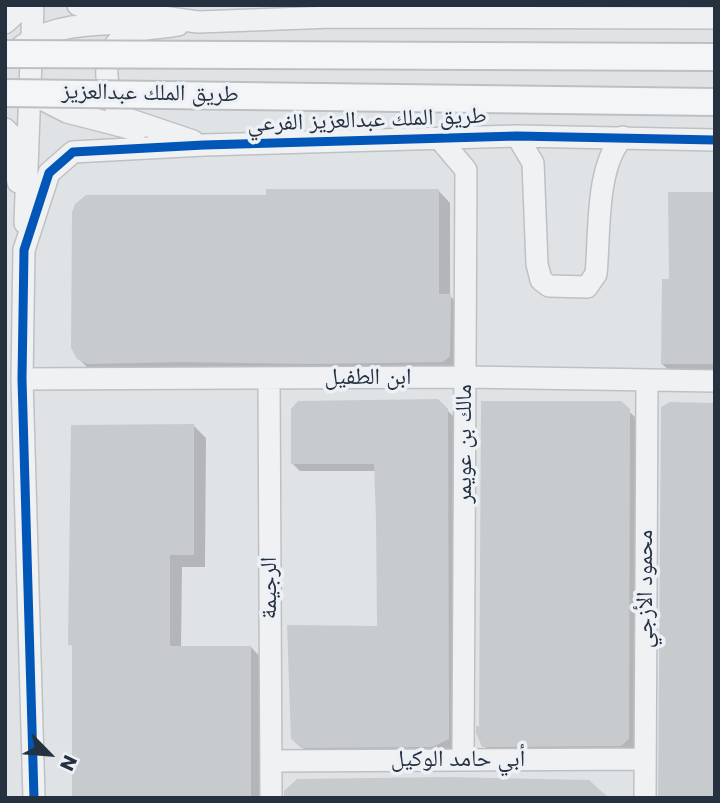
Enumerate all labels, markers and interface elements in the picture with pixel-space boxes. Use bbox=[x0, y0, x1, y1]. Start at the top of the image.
street label: طريق الملك عبدالعزيز bbox=[61, 79, 239, 109]
street label: طريق الملك عبدالعزيز الفرعي bbox=[247, 103, 487, 139]
street label: ابن الطفيل bbox=[325, 364, 411, 392]
street label: مالك بن عويمر bbox=[451, 384, 479, 504]
street label: محمود الأزجي bbox=[632, 530, 660, 648]
street label: الرجيمة bbox=[256, 557, 284, 619]
north arrow bbox=[14, 719, 84, 789]
street label: أبي حامد الوكيل bbox=[391, 746, 525, 774]
text: N bbox=[53, 751, 84, 775]

